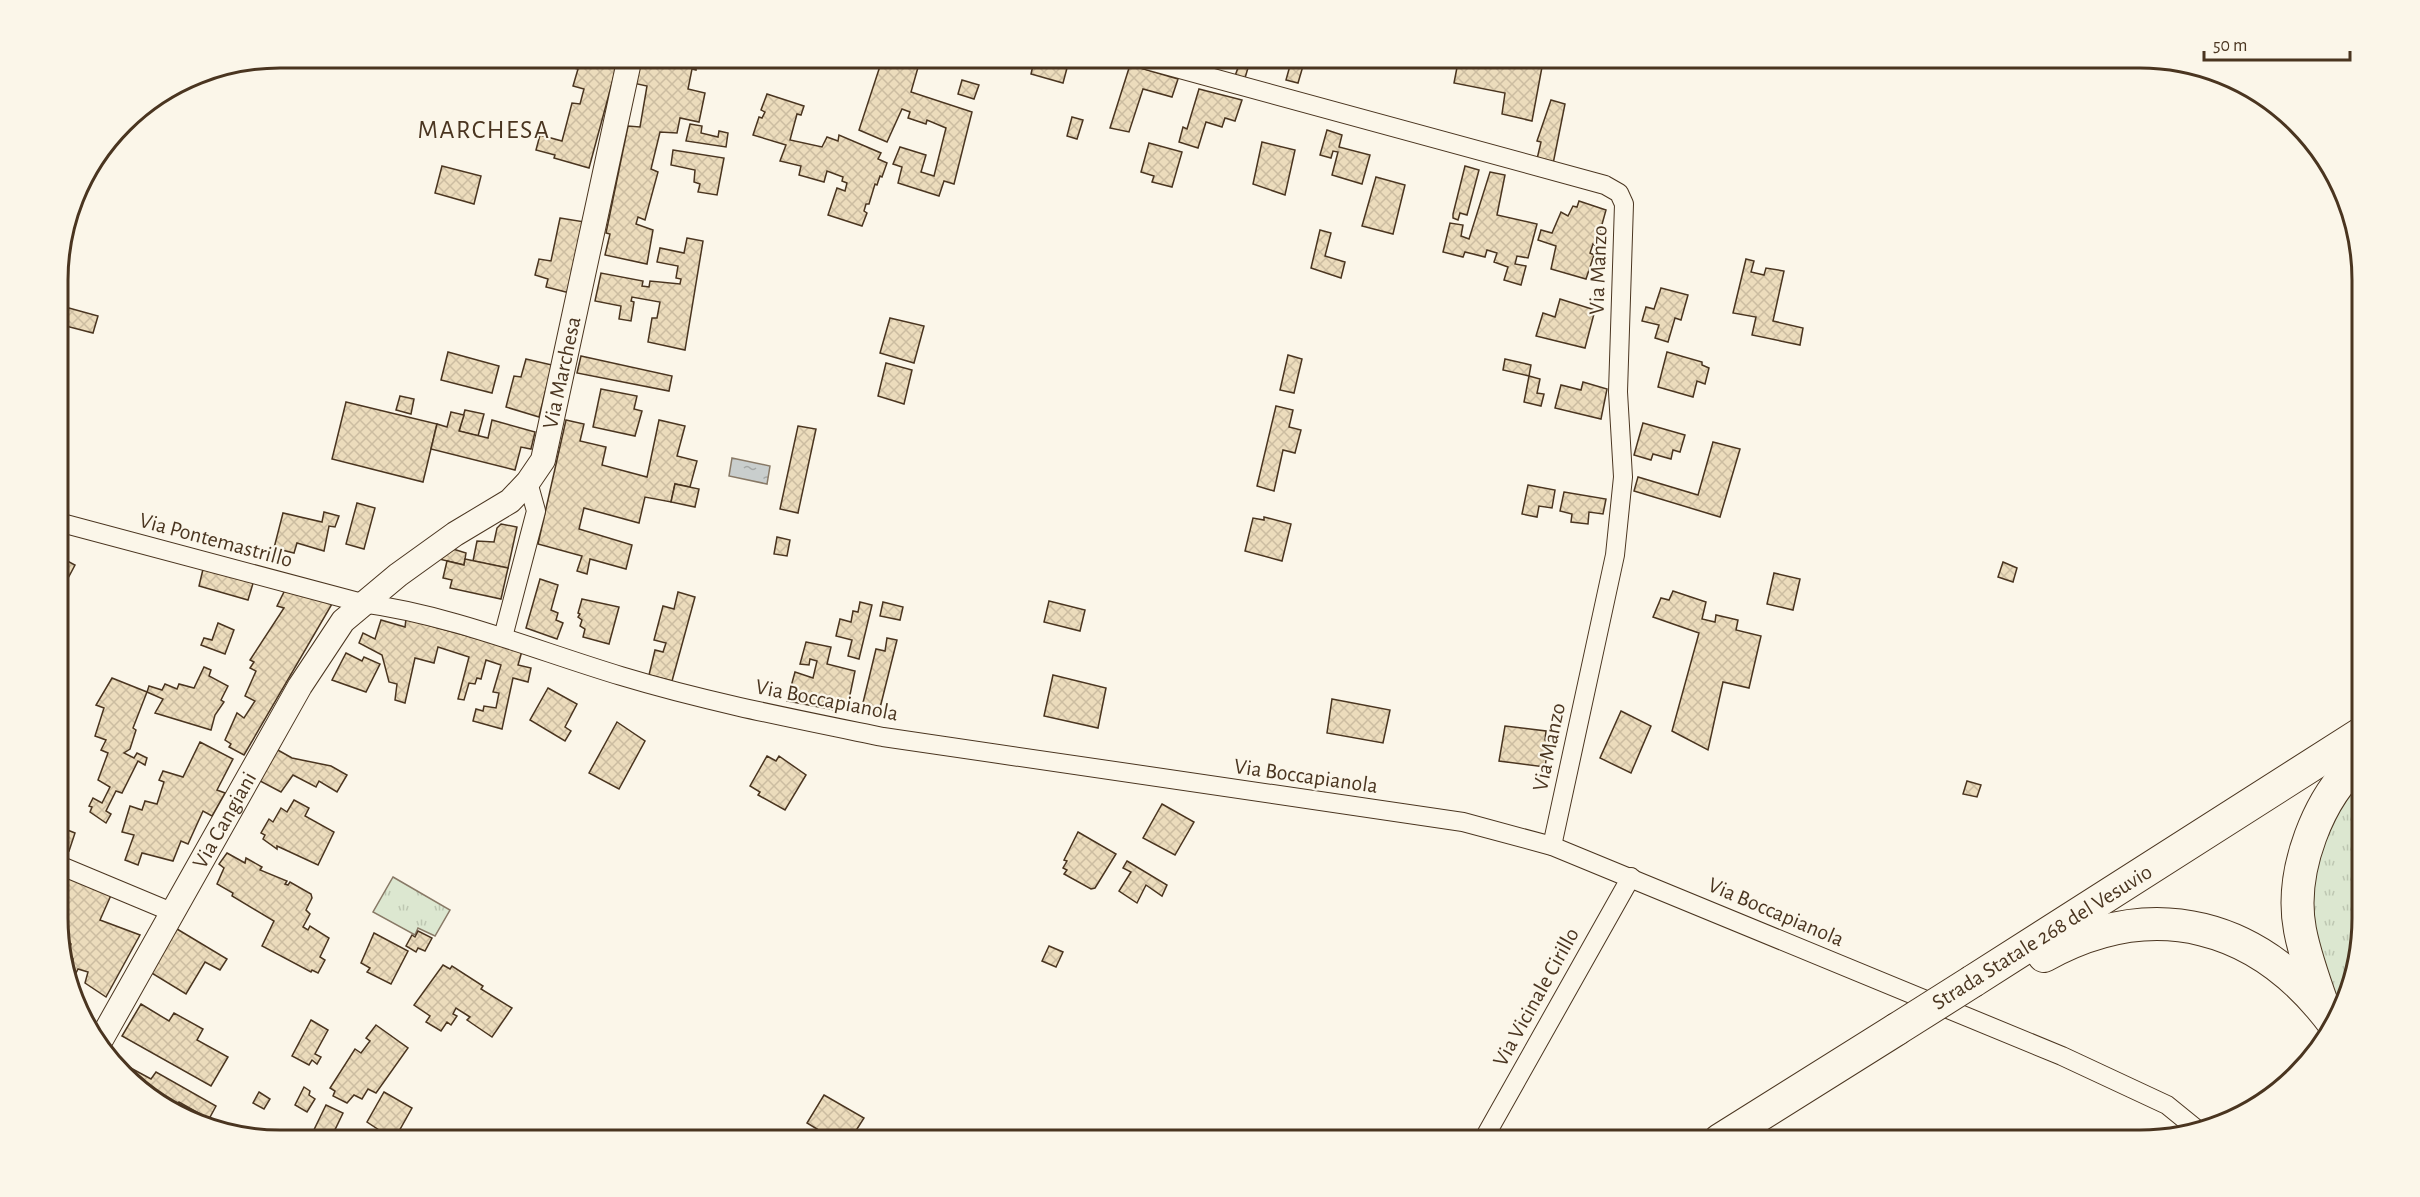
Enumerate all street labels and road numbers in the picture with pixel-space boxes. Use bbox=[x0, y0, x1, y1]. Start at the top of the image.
street label: Via Manzo bbox=[1585, 225, 1611, 315]
street label: Via Marchesa bbox=[539, 315, 585, 431]
street label: Via Pontemastrillo bbox=[137, 509, 295, 571]
street label: Via Boccapianola bbox=[754, 675, 900, 725]
street label: Via Manzo bbox=[1529, 701, 1569, 793]
street label: Via Boccapianola bbox=[1233, 755, 1379, 797]
street label: Via Cangiani bbox=[189, 768, 260, 872]
street label: Strada Statale 268 del Vesuvio bbox=[1928, 860, 2156, 1014]
street label: Via Boccapianola bbox=[1705, 874, 1847, 950]
street label: Via Vicinale Cirillo bbox=[1489, 924, 1583, 1070]

